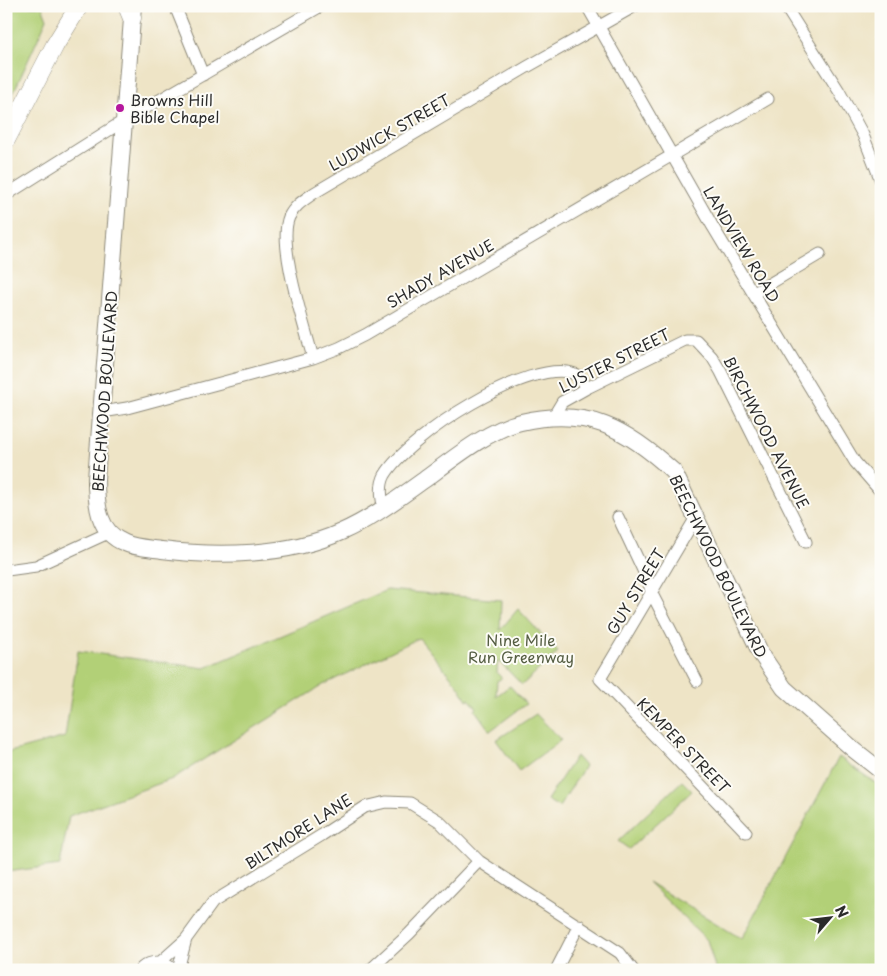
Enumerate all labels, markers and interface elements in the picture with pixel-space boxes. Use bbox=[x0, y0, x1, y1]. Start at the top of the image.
street label: LUDWICK STREET bbox=[324, 87, 455, 176]
place label: Browns Hill Bible Chapel bbox=[130, 88, 219, 128]
marker: Browns Hill Bible Chapel bbox=[114, 102, 126, 114]
street label: LANDVIEW ROAD bbox=[698, 181, 786, 307]
street label: SHADY AVENUE bbox=[382, 233, 498, 313]
street label: BEECHWOOD BOULEVARD bbox=[86, 290, 122, 492]
street label: LUSTER STREET bbox=[554, 322, 674, 398]
street label: BIRCHWOOD AVENUE bbox=[718, 352, 816, 512]
street label: BEECHWOOD BOULEVARD bbox=[665, 470, 773, 662]
street label: GUY STREET bbox=[600, 543, 670, 638]
park label: Nine Mile Run Greenway bbox=[468, 628, 574, 668]
street label: KEMPER STREET bbox=[632, 692, 736, 799]
street label: BILTMORE LANE bbox=[240, 788, 356, 874]
north arrow bbox=[804, 894, 854, 944]
text: N bbox=[830, 902, 854, 921]

